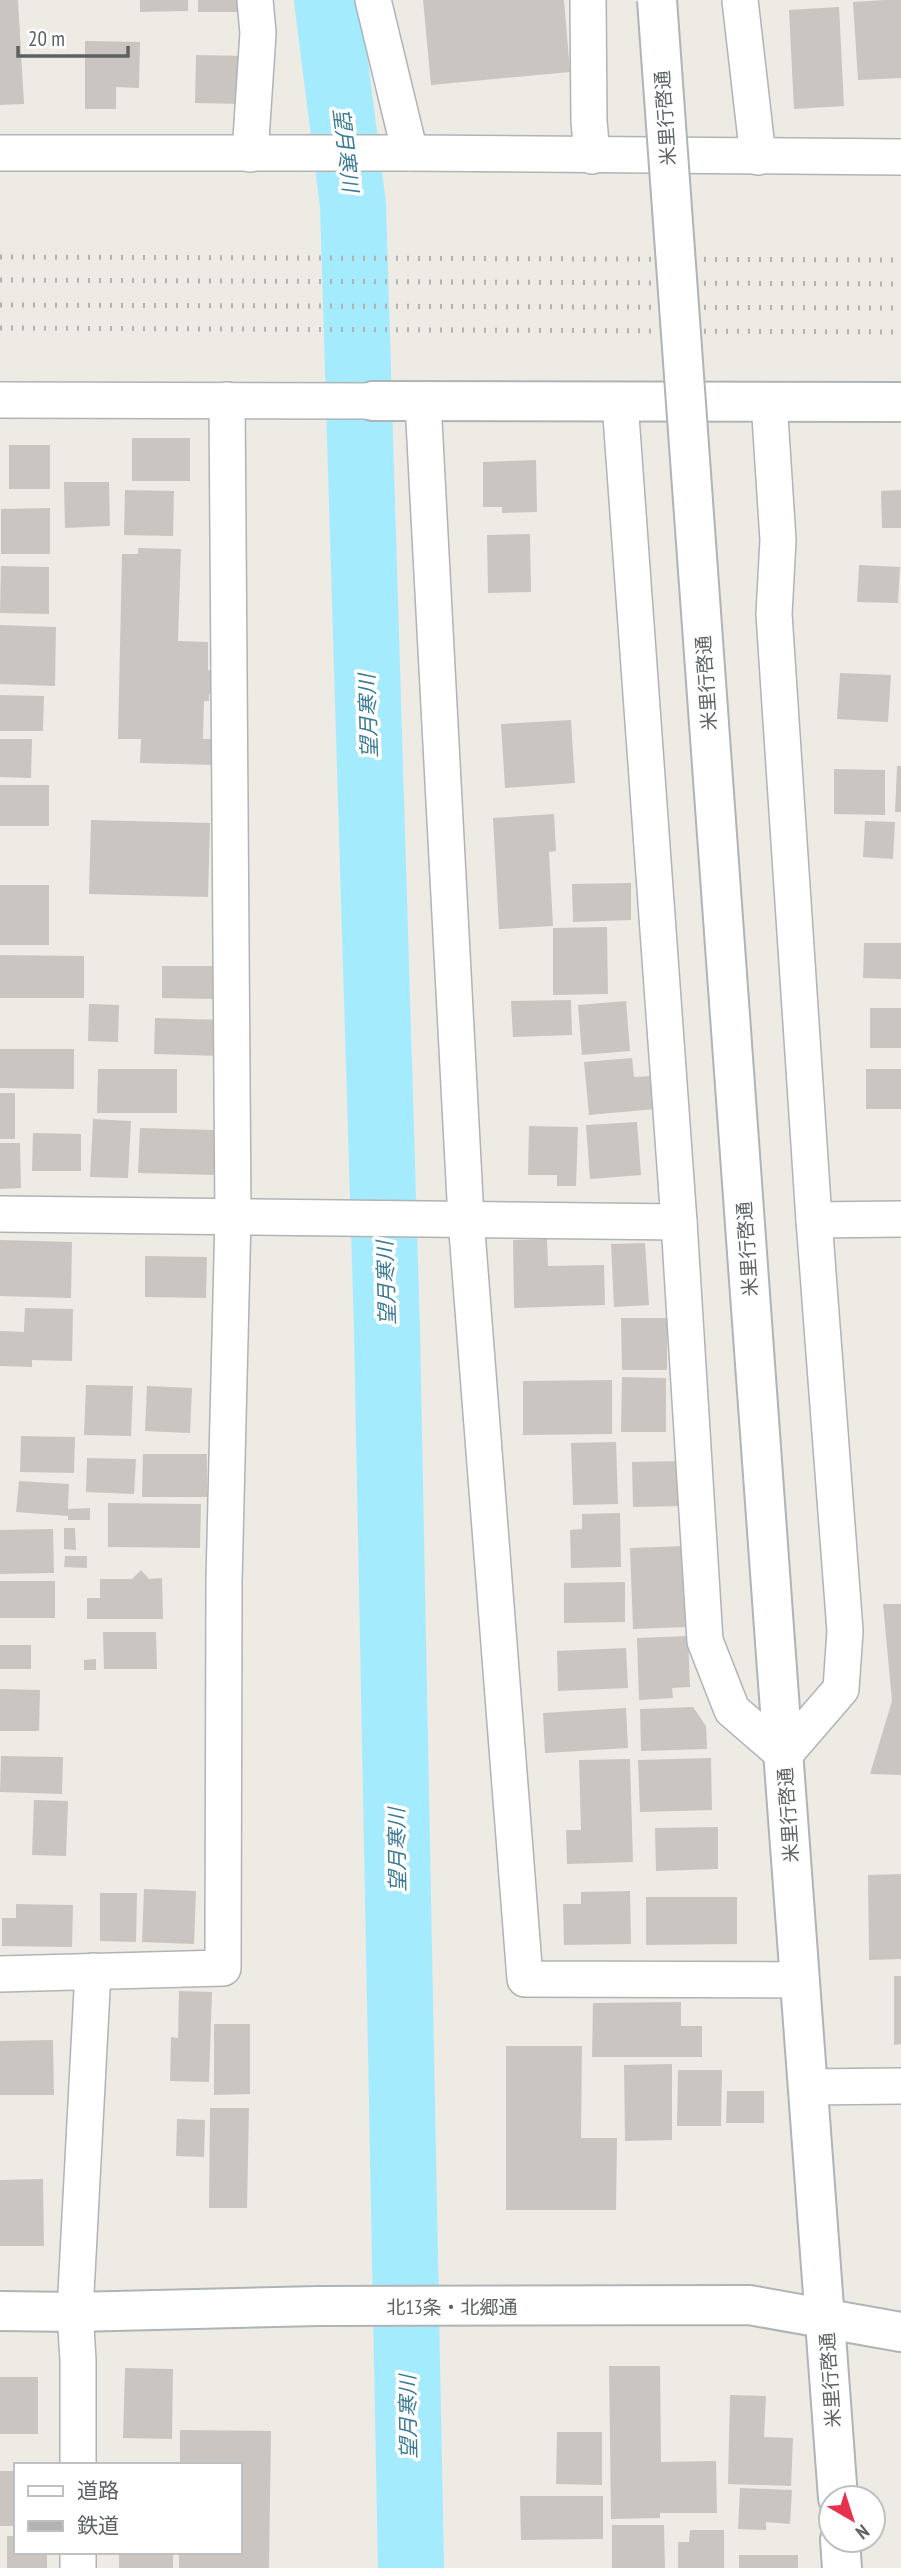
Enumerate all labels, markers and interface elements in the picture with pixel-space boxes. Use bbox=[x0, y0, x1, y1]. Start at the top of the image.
scale bar bbox=[18, 14, 128, 58]
text: 20 m bbox=[28, 25, 65, 52]
street label: 米里行啓通 bbox=[650, 70, 680, 166]
water label: 望月寒川 bbox=[327, 107, 365, 195]
street label: 米里行啓通 bbox=[691, 635, 721, 731]
water label: 望月寒川 bbox=[353, 672, 383, 758]
street label: 米里行啓通 bbox=[732, 1201, 762, 1297]
water label: 望月寒川 bbox=[371, 1239, 401, 1325]
street label: 米里行啓通 bbox=[773, 1767, 803, 1863]
water label: 望月寒川 bbox=[383, 1806, 411, 1892]
street label: 北13条・北郷通 bbox=[386, 2295, 518, 2319]
street label: 米里行啓通 bbox=[815, 2332, 845, 2428]
water label: 望月寒川 bbox=[394, 2373, 422, 2459]
legend bbox=[14, 2463, 242, 2554]
text: 道路 bbox=[77, 2477, 119, 2504]
north arrow bbox=[817, 2484, 887, 2554]
text: 鉄道 bbox=[77, 2512, 119, 2539]
text: N bbox=[851, 2520, 874, 2545]

